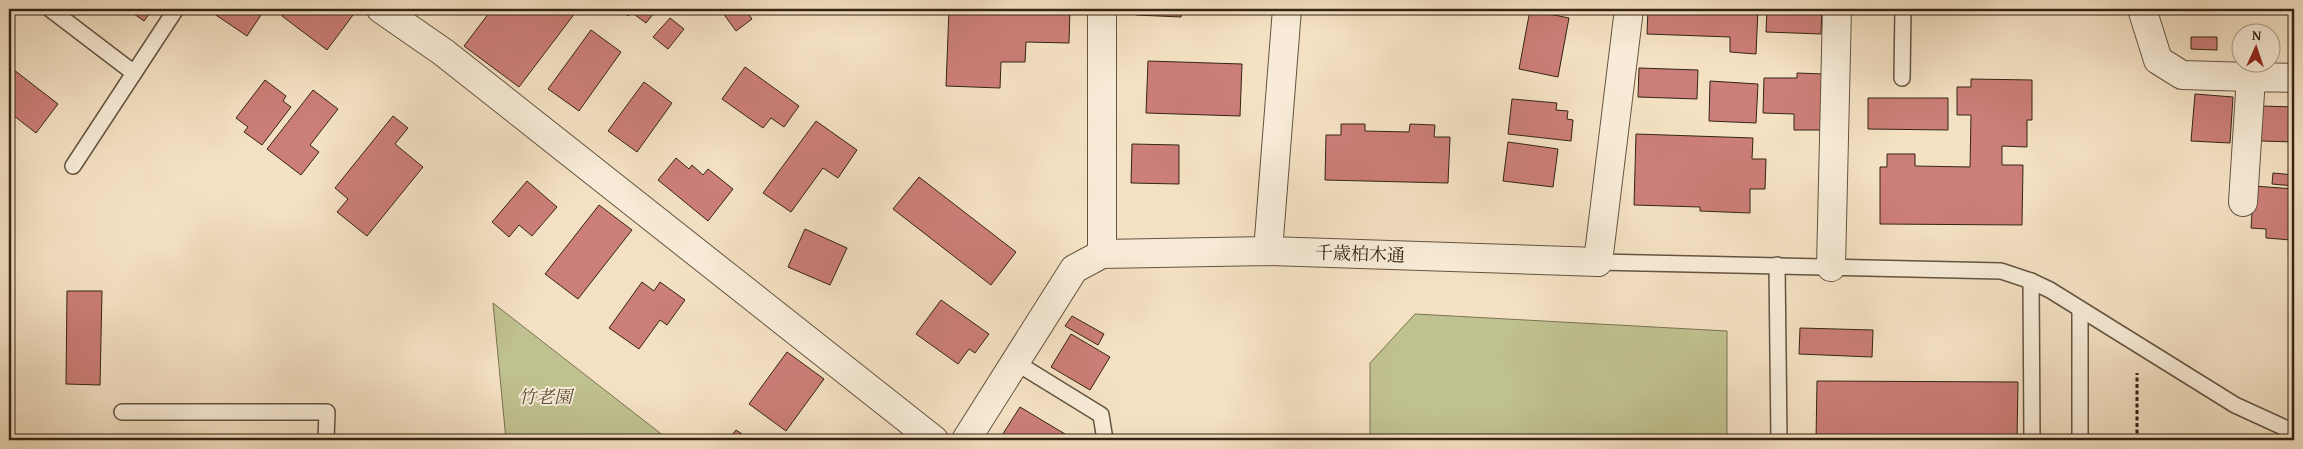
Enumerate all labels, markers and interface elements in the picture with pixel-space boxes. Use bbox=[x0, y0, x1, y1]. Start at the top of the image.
north arrow bbox=[2230, 22, 2280, 72]
text: N bbox=[2251, 25, 2263, 45]
street label: 千歳柏木通 bbox=[1315, 238, 1405, 269]
park label: 竹老園 bbox=[518, 383, 575, 410]

